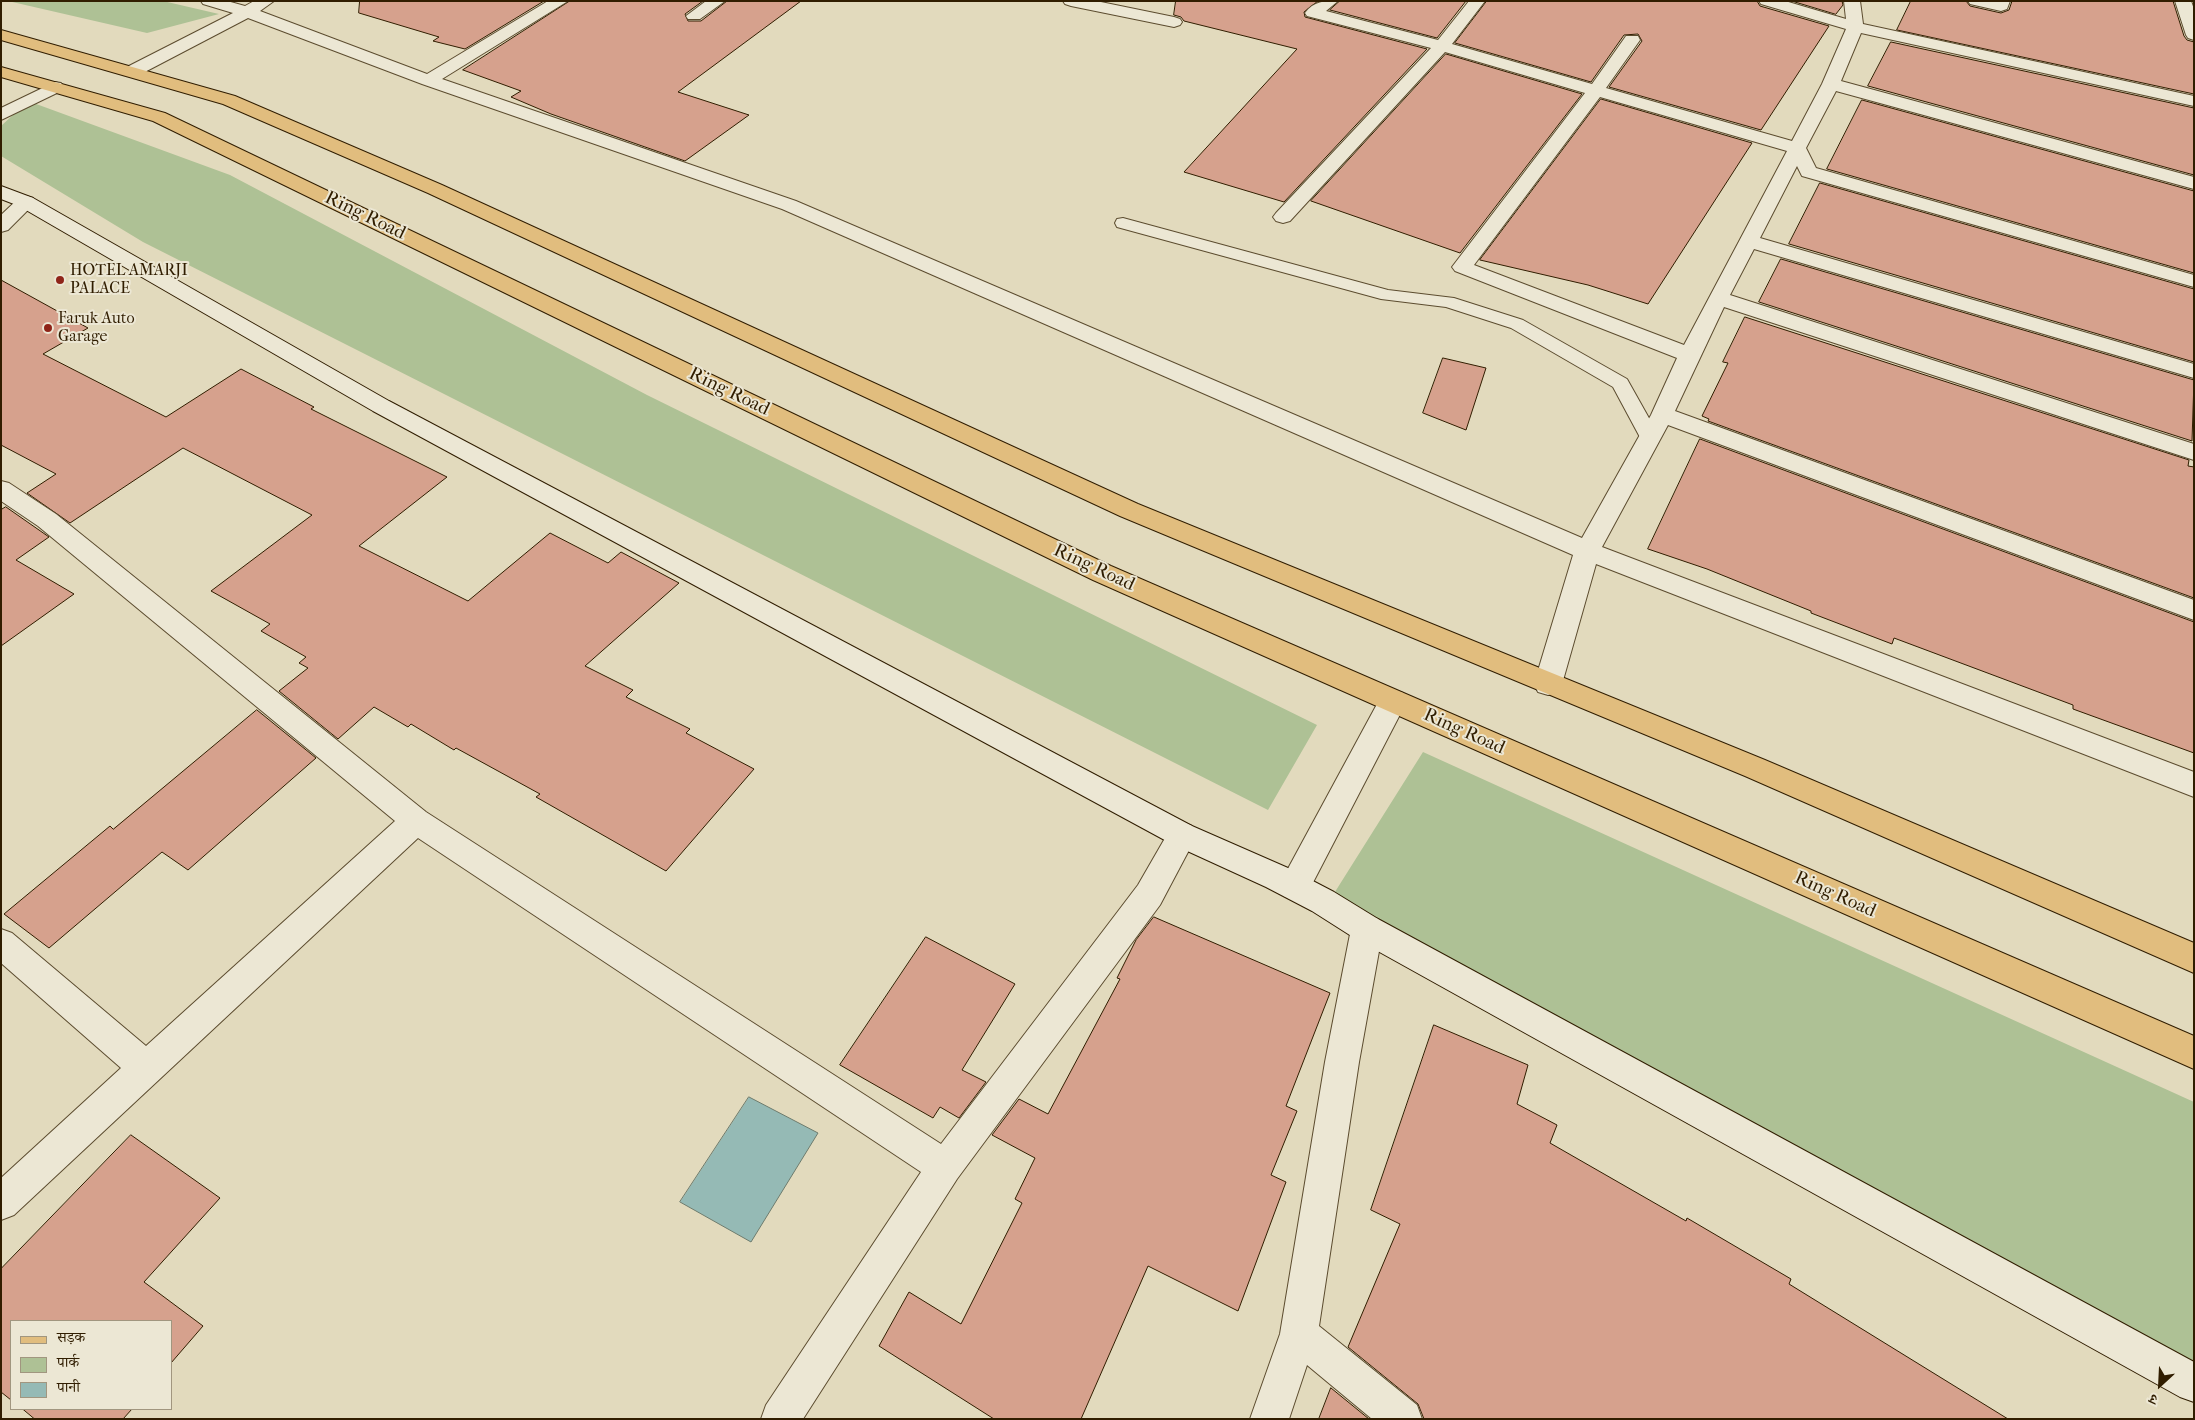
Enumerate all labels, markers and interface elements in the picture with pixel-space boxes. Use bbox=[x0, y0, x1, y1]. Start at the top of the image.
street label: Ring Road bbox=[321, 187, 409, 245]
place label: HOTEL AMARJI PALACE bbox=[70, 261, 188, 299]
marker: HOTEL AMARJI PALACE bbox=[54, 274, 66, 286]
place label: Faruk Auto Garage bbox=[58, 309, 135, 347]
marker: Faruk Auto Garage bbox=[42, 322, 54, 334]
street label: Ring Road bbox=[685, 363, 773, 421]
street label: Ring Road bbox=[1050, 539, 1138, 597]
street label: Ring Road bbox=[1420, 704, 1508, 760]
street label: Ring Road bbox=[1791, 867, 1879, 923]
legend bbox=[10, 1320, 172, 1410]
text: सड़क bbox=[57, 1328, 85, 1346]
text: पार्क bbox=[57, 1353, 79, 1371]
north arrow bbox=[2135, 1360, 2185, 1410]
text: पानी bbox=[57, 1378, 80, 1396]
text: उ bbox=[2147, 1390, 2160, 1408]

